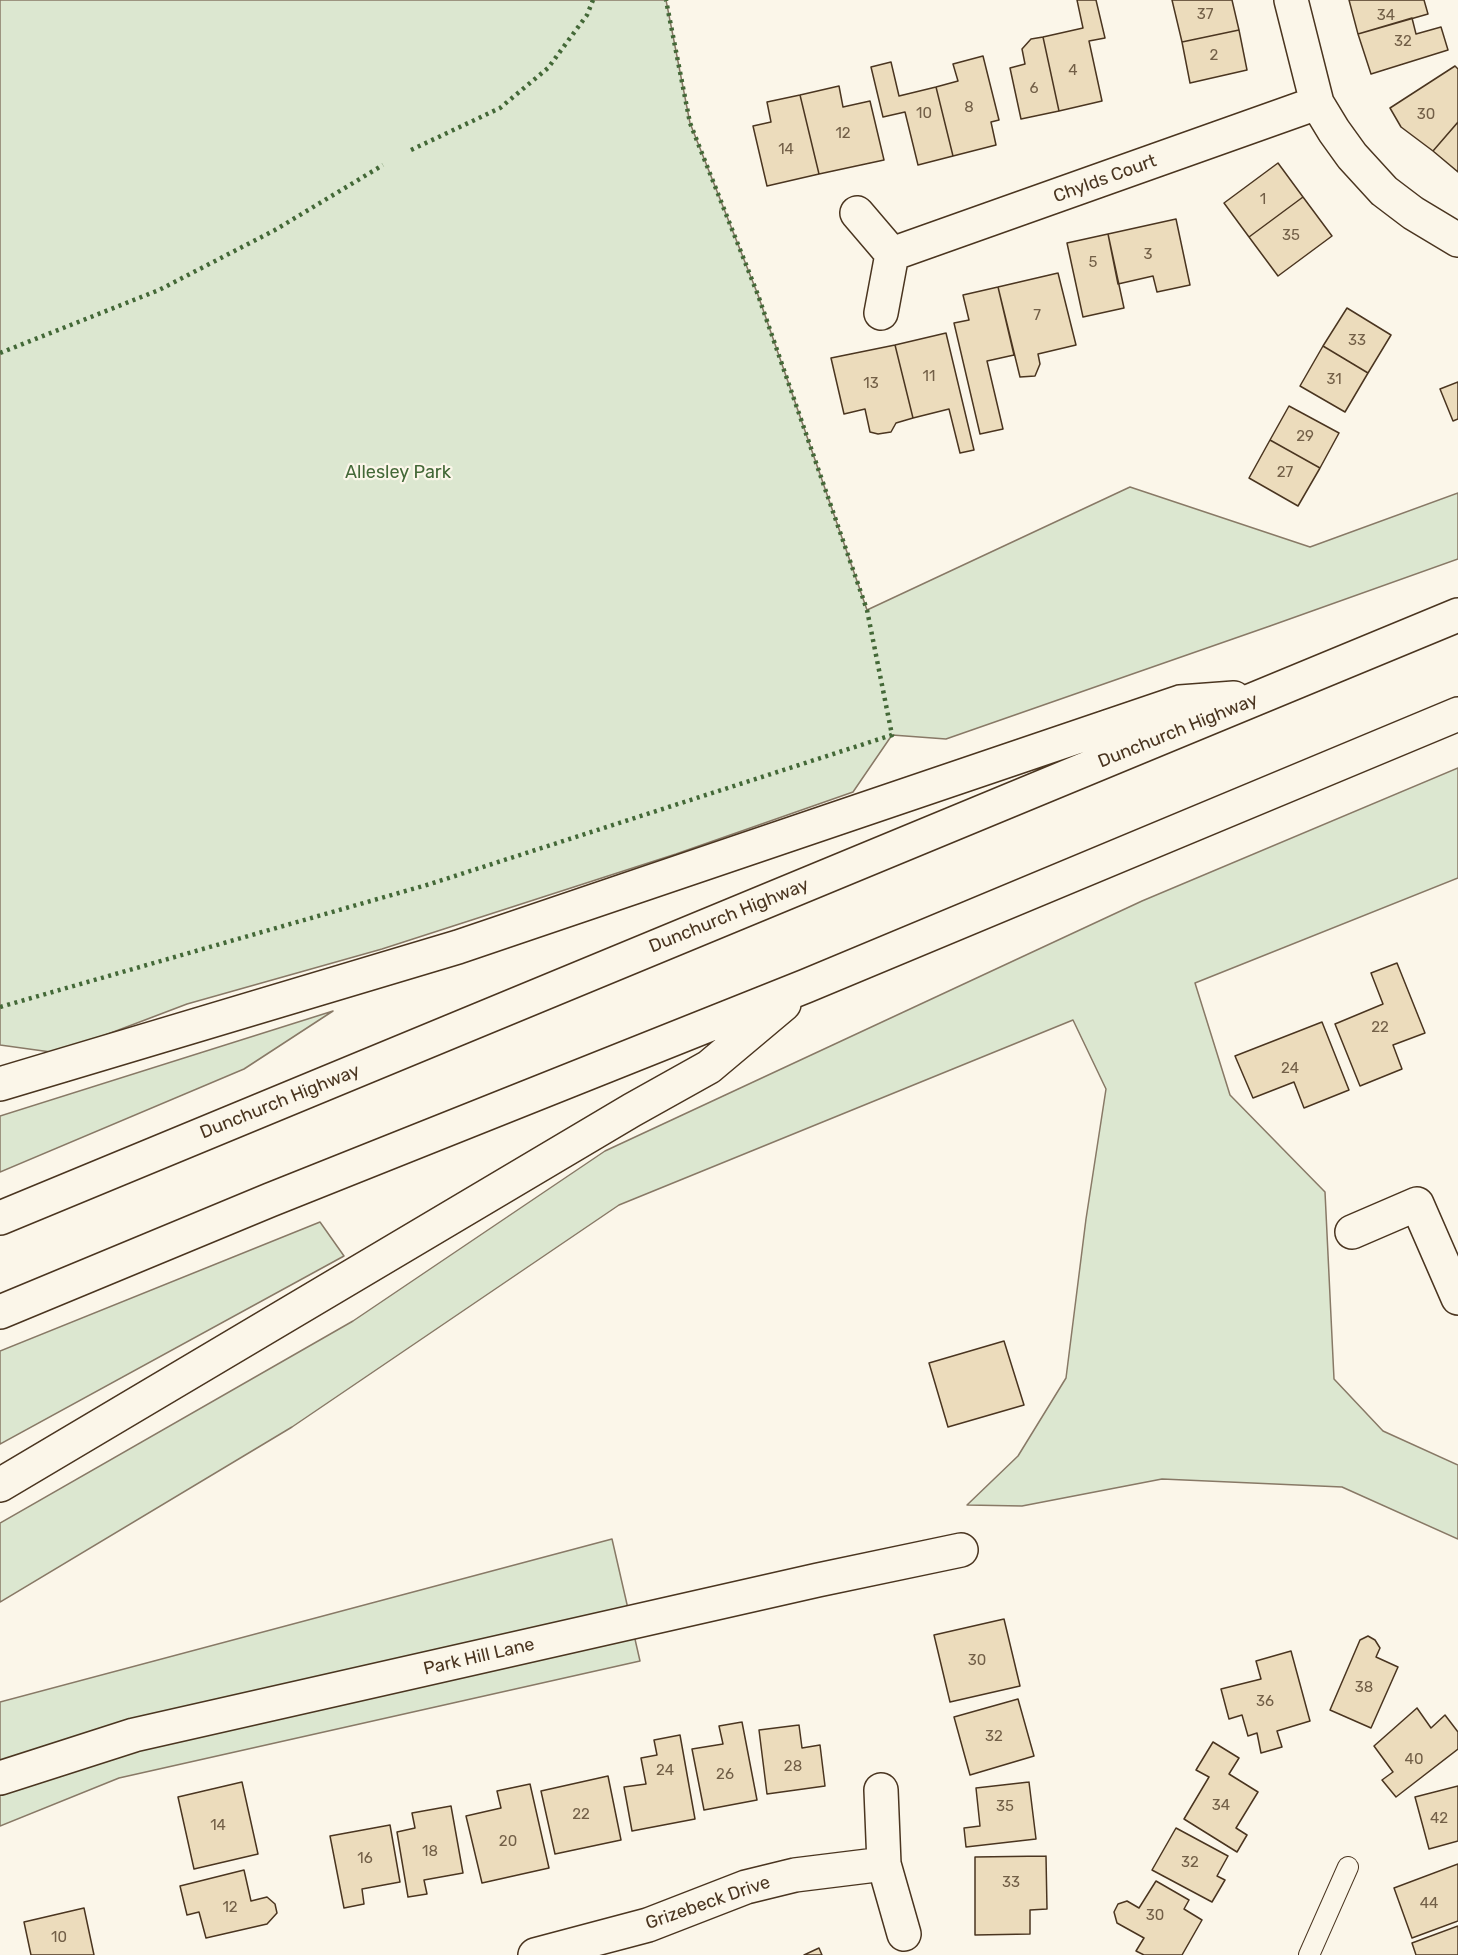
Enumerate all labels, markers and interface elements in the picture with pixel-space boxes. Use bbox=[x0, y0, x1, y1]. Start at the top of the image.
house number: 37 bbox=[1197, 6, 1213, 24]
house number: 34 bbox=[1377, 7, 1395, 25]
house number: 32 bbox=[1394, 33, 1412, 51]
house number: 2 bbox=[1210, 47, 1218, 65]
house number: 4 bbox=[1068, 62, 1078, 80]
house number: 6 bbox=[1029, 80, 1039, 98]
house number: 8 bbox=[964, 99, 974, 117]
house number: 10 bbox=[916, 105, 932, 123]
house number: 30 bbox=[1417, 106, 1435, 124]
house number: 12 bbox=[835, 125, 851, 143]
house number: 14 bbox=[778, 141, 794, 159]
street label: Chylds Court bbox=[1050, 150, 1160, 208]
house number: 1 bbox=[1260, 191, 1266, 209]
house number: 35 bbox=[1282, 227, 1300, 245]
house number: 3 bbox=[1143, 246, 1153, 264]
house number: 5 bbox=[1089, 254, 1097, 272]
house number: 7 bbox=[1033, 307, 1041, 325]
house number: 33 bbox=[1348, 332, 1366, 350]
house number: 11 bbox=[923, 368, 935, 386]
house number: 31 bbox=[1326, 371, 1342, 389]
house number: 13 bbox=[863, 375, 879, 393]
house number: 29 bbox=[1296, 428, 1314, 446]
park label: Allesley Park bbox=[345, 462, 451, 484]
house number: 27 bbox=[1277, 464, 1293, 482]
street label: Dunchurch Highway bbox=[1095, 689, 1261, 773]
street label: Dunchurch Highway bbox=[646, 874, 812, 958]
house number: 22 bbox=[1371, 1019, 1389, 1037]
street label: Dunchurch Highway bbox=[197, 1060, 363, 1144]
house number: 24 bbox=[1281, 1060, 1299, 1078]
street label: Park Hill Lane bbox=[421, 1634, 537, 1680]
house number: 30 bbox=[968, 1652, 986, 1670]
house number: 38 bbox=[1355, 1679, 1373, 1697]
house number: 36 bbox=[1256, 1693, 1274, 1711]
house number: 32 bbox=[985, 1728, 1003, 1746]
house number: 40 bbox=[1405, 1751, 1423, 1769]
house number: 28 bbox=[784, 1758, 802, 1776]
house number: 24 bbox=[656, 1762, 674, 1780]
house number: 26 bbox=[716, 1766, 734, 1784]
house number: 34 bbox=[1212, 1797, 1230, 1815]
house number: 35 bbox=[996, 1798, 1014, 1816]
house number: 22 bbox=[572, 1806, 590, 1824]
house number: 42 bbox=[1430, 1810, 1448, 1828]
house number: 14 bbox=[210, 1817, 226, 1835]
house number: 20 bbox=[499, 1833, 517, 1851]
house number: 18 bbox=[422, 1843, 438, 1861]
house number: 16 bbox=[357, 1850, 373, 1868]
house number: 32 bbox=[1181, 1854, 1199, 1872]
street label: Grizebeck Drive bbox=[643, 1872, 773, 1934]
house number: 33 bbox=[1002, 1874, 1020, 1892]
house number: 44 bbox=[1420, 1895, 1438, 1913]
house number: 12 bbox=[222, 1899, 238, 1917]
house number: 30 bbox=[1146, 1907, 1164, 1925]
house number: 10 bbox=[51, 1929, 67, 1947]

